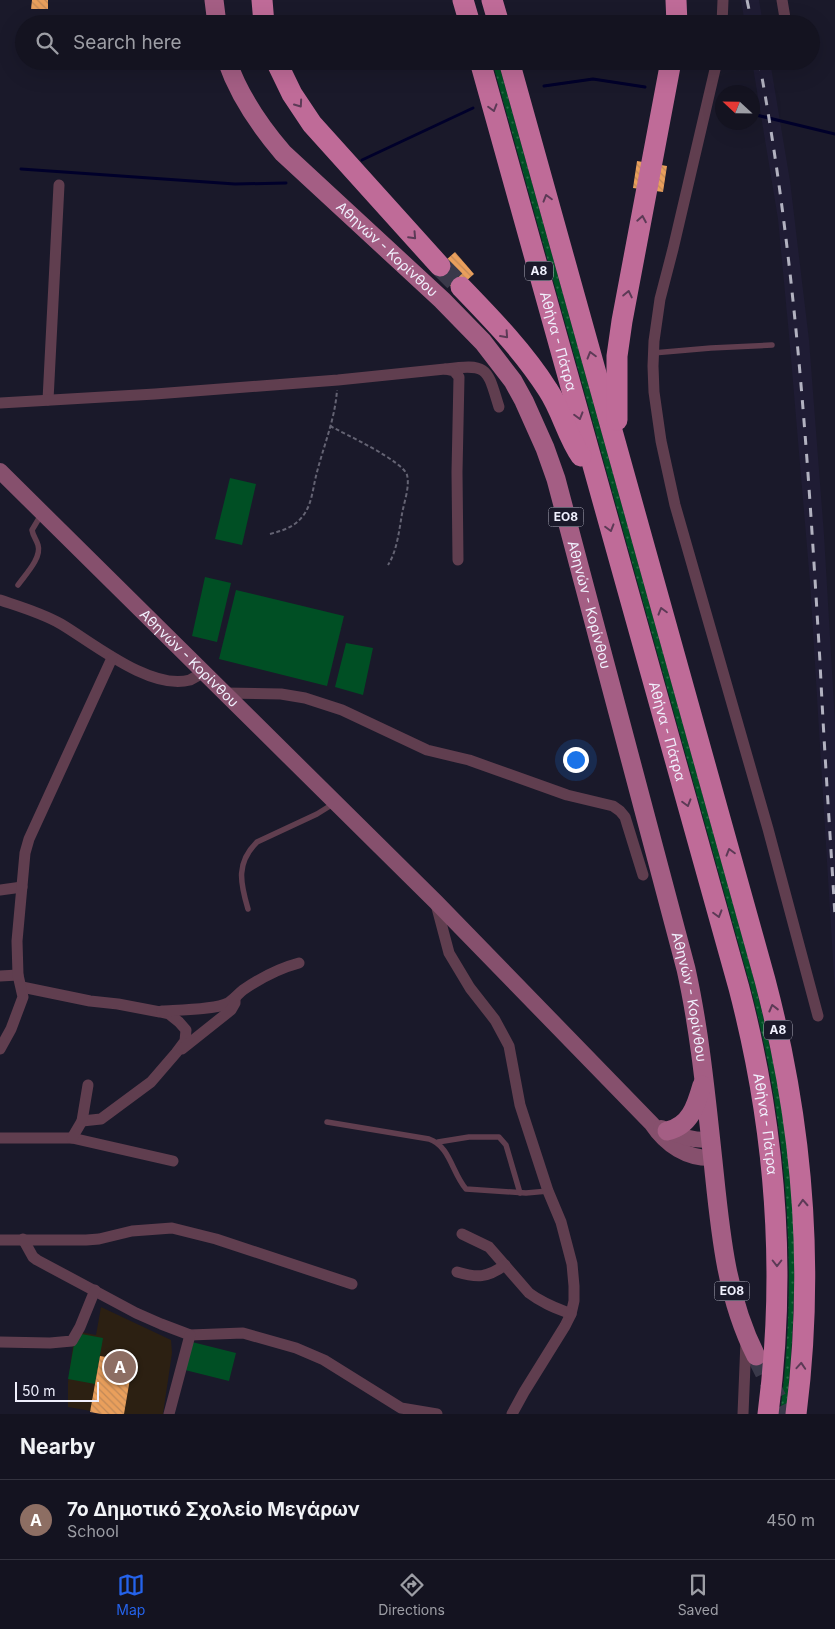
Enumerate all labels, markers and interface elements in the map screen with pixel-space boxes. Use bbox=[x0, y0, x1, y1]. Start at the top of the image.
search box bbox=[15, 15, 820, 70]
icon: search bbox=[33, 29, 61, 57]
text: Search here bbox=[73, 31, 182, 54]
north arrow bbox=[715, 85, 760, 130]
one-way arrow bbox=[293, 99, 302, 108]
one-way arrow bbox=[488, 104, 498, 112]
one-way arrow bbox=[543, 195, 553, 203]
street label: Αθηνών - Κορίνθου bbox=[333, 198, 442, 300]
one-way arrow bbox=[637, 215, 647, 224]
one-way arrow bbox=[407, 231, 416, 240]
road number: Α8 bbox=[525, 262, 553, 280]
street label: Αθήνα - Πάτρα bbox=[537, 289, 581, 393]
one-way arrow bbox=[622, 290, 633, 299]
one-way arrow bbox=[499, 329, 508, 338]
one-way arrow bbox=[586, 350, 597, 359]
one-way arrow bbox=[574, 412, 584, 420]
road number: ΕΟ8 bbox=[548, 508, 584, 526]
one-way arrow bbox=[605, 524, 615, 532]
street label: Αθηνών - Κορίνθου bbox=[565, 539, 615, 671]
street label: Αθηνών - Κορίνθου bbox=[137, 605, 242, 710]
one-way arrow bbox=[658, 607, 668, 615]
street label: Αθήνα - Πάτρα bbox=[646, 680, 690, 783]
your location bbox=[563, 747, 589, 773]
one-way arrow bbox=[681, 798, 692, 807]
one-way arrow bbox=[725, 848, 735, 856]
one-way arrow bbox=[712, 909, 723, 918]
street label: Αθηνών - Κορίνθου bbox=[669, 930, 711, 1063]
one-way arrow bbox=[768, 1004, 779, 1013]
road number: Α8 bbox=[764, 1020, 792, 1040]
street label: Αθήνα - Πάτρα bbox=[750, 1072, 781, 1175]
one-way arrow bbox=[798, 1199, 809, 1207]
one-way arrow bbox=[772, 1259, 782, 1267]
road number: ΕΟ8 bbox=[714, 1282, 750, 1300]
pin: A bbox=[104, 1348, 136, 1386]
one-way arrow bbox=[796, 1361, 807, 1369]
scale bar bbox=[15, 1379, 99, 1402]
text: 50 m bbox=[22, 1382, 56, 1399]
text: Nearby bbox=[20, 1434, 95, 1459]
text: 7ο Δημοτικό Σχολείο Μεγάρων bbox=[67, 1498, 360, 1521]
text: A bbox=[30, 1510, 42, 1530]
text: 450 m bbox=[766, 1510, 815, 1530]
text: School bbox=[67, 1521, 119, 1541]
tab: Map bbox=[116, 1571, 145, 1618]
tab: Directions bbox=[378, 1571, 445, 1618]
tab: Saved bbox=[678, 1571, 719, 1618]

